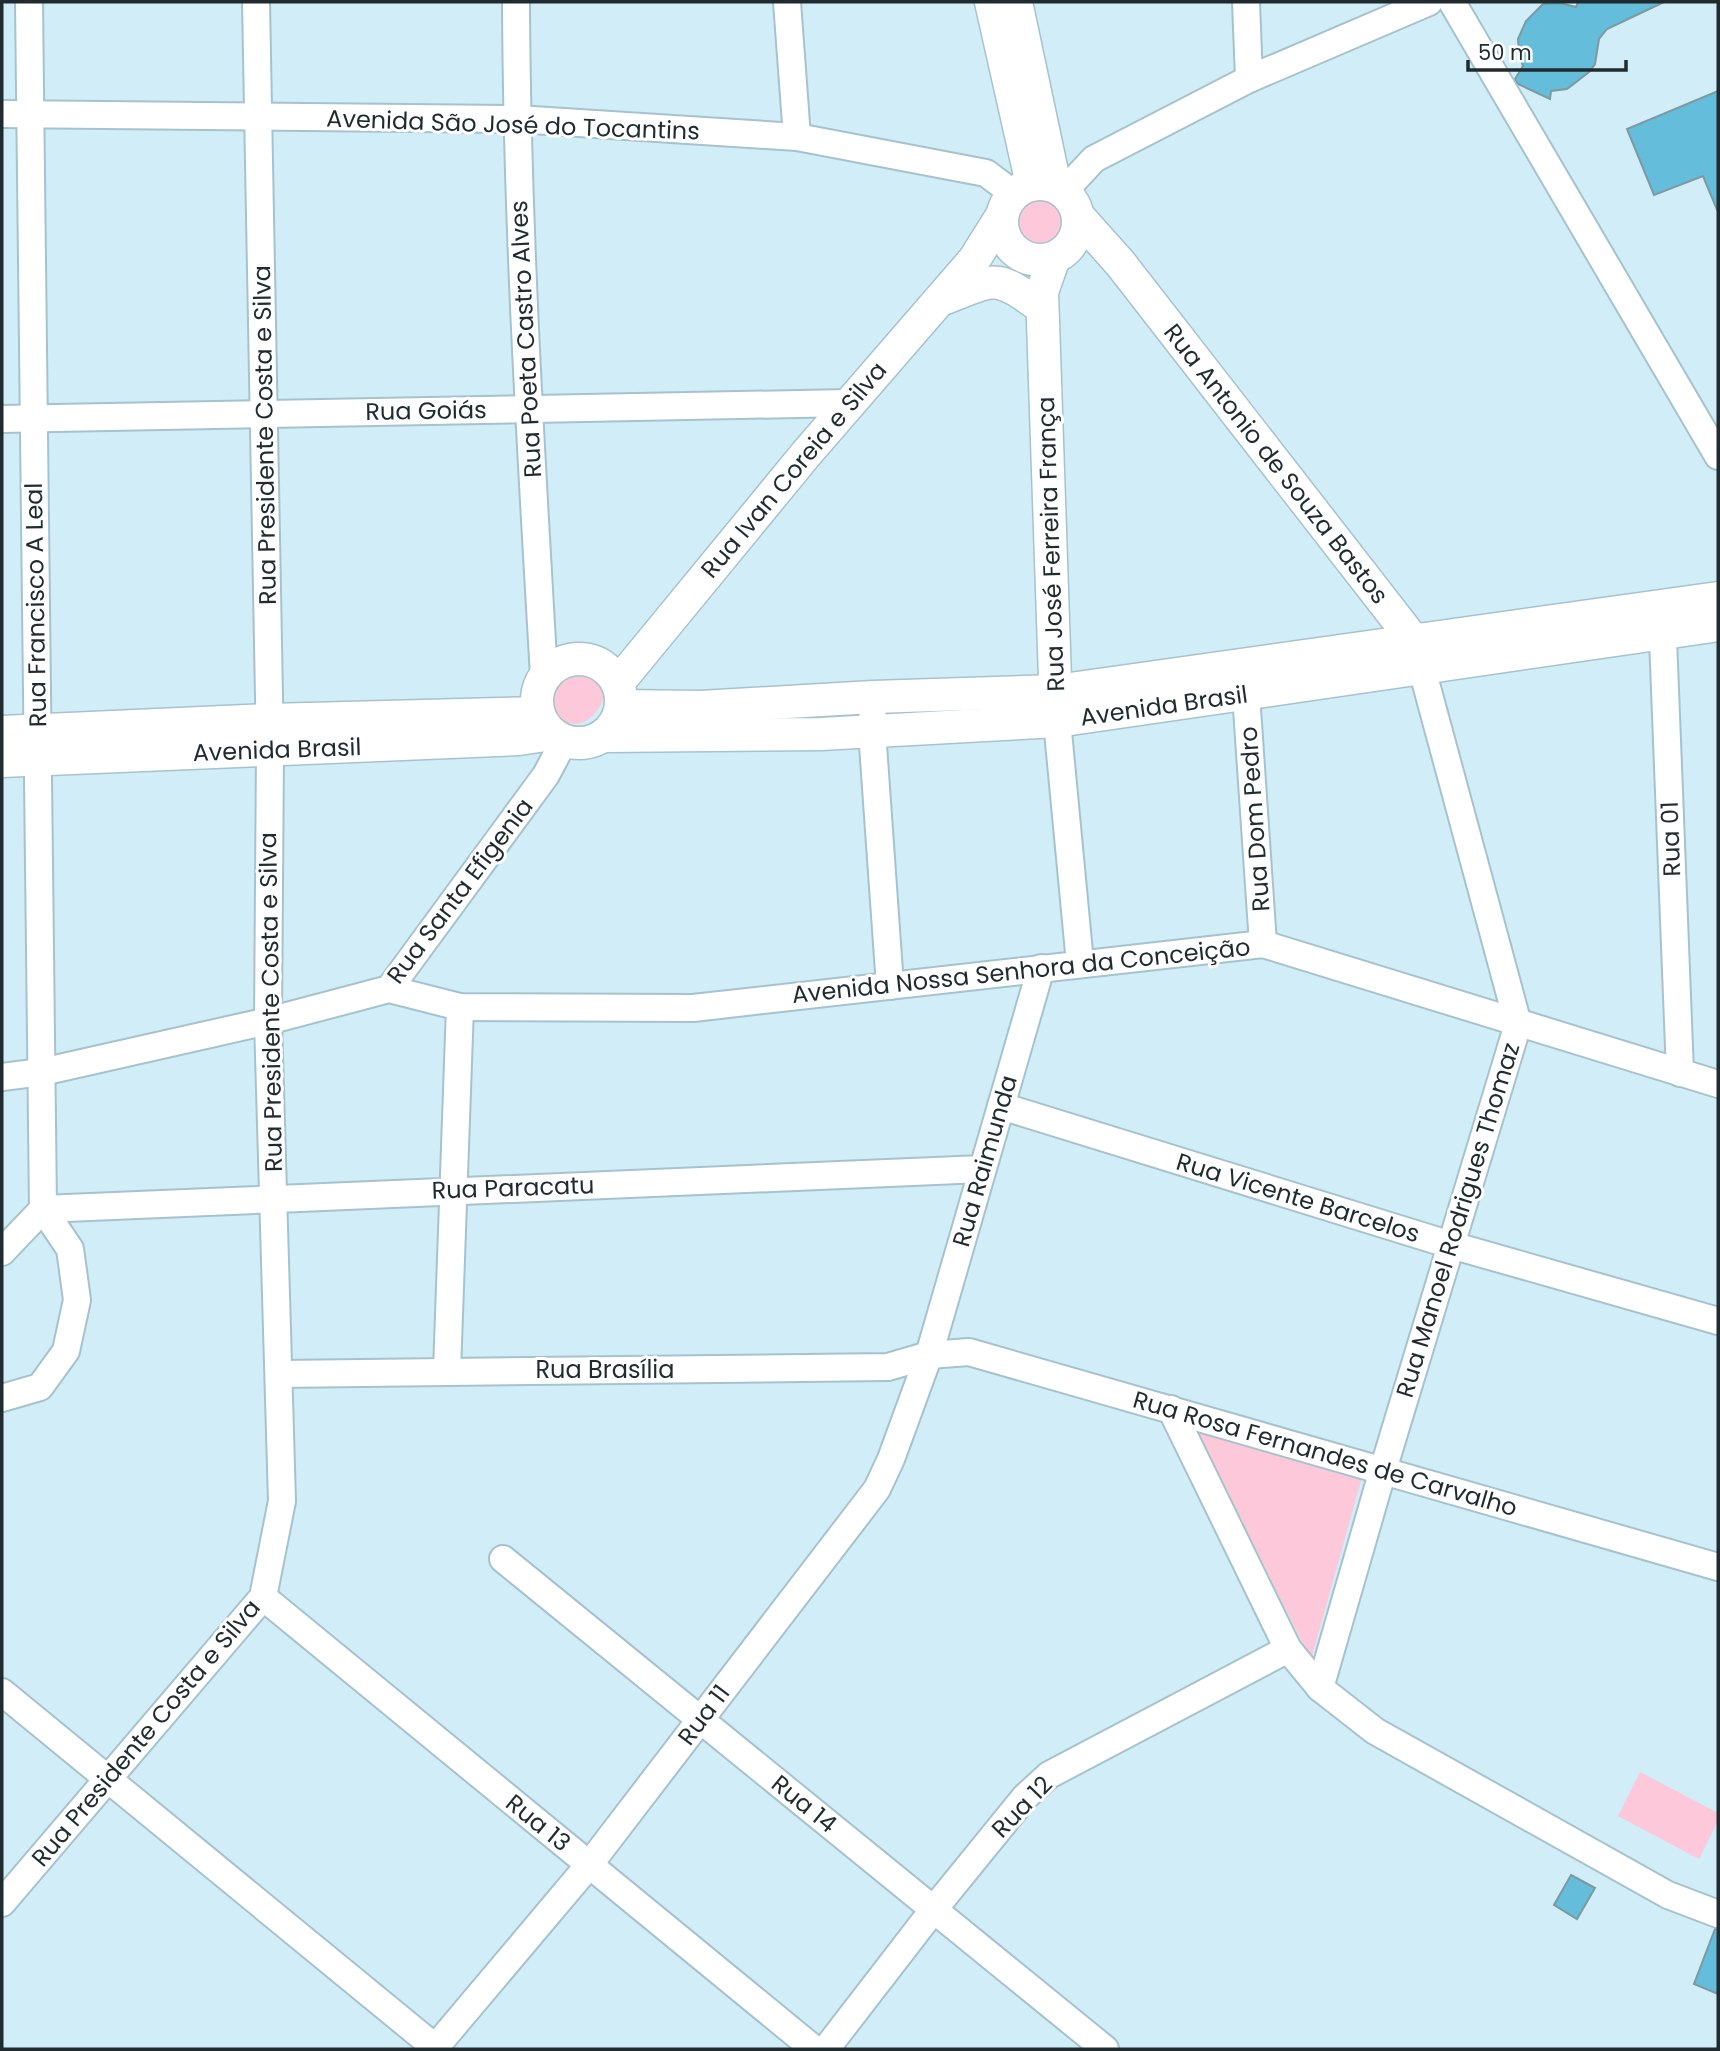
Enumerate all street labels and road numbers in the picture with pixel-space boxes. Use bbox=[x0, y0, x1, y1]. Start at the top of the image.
street label: Avenida São José do Tocantins bbox=[326, 101, 700, 148]
street label: Rua Poeta Castro Alves bbox=[502, 199, 549, 479]
street label: Rua Presidente Costa e Silva bbox=[245, 265, 284, 605]
street label: Rua Antonio de Souza Bastos bbox=[1157, 317, 1396, 611]
street label: Rua Ivan Coreia e Silva bbox=[693, 354, 894, 585]
street label: Rua Goiás bbox=[365, 393, 487, 428]
street label: Rua José Ferreira França bbox=[1029, 396, 1072, 692]
street label: Rua Francisco A Leal bbox=[17, 482, 54, 728]
street label: Avenida Brasil bbox=[1078, 677, 1250, 734]
street label: Rua Dom Pedro bbox=[1232, 725, 1277, 913]
street label: Avenida Brasil bbox=[192, 730, 362, 769]
street label: Rua Santa Efigenia bbox=[379, 791, 540, 990]
street label: Rua 01 bbox=[1653, 801, 1688, 877]
street label: Rua Presidente Costa e Silva bbox=[251, 832, 290, 1172]
street label: Avenida Nossa Senhora da Conceição bbox=[790, 930, 1252, 1011]
street label: Rua Manoel Rodrigues Thomaz bbox=[1388, 1038, 1527, 1401]
street label: Rua Raimunda bbox=[944, 1071, 1025, 1251]
street label: Rua Vicente Barcelos bbox=[1173, 1145, 1424, 1250]
street label: Rua Paracatu bbox=[431, 1168, 595, 1207]
street label: Rua Brasília bbox=[536, 1353, 674, 1386]
street label: Rua Rosa Fernandes de Carvalho bbox=[1129, 1383, 1521, 1524]
street label: Rua Presidente Costa e Silva bbox=[24, 1592, 267, 1873]
street label: Rua 11 bbox=[670, 1678, 737, 1752]
street label: Rua 14 bbox=[765, 1767, 844, 1840]
street label: Rua 12 bbox=[984, 1769, 1059, 1845]
street label: Rua 13 bbox=[499, 1786, 578, 1859]

